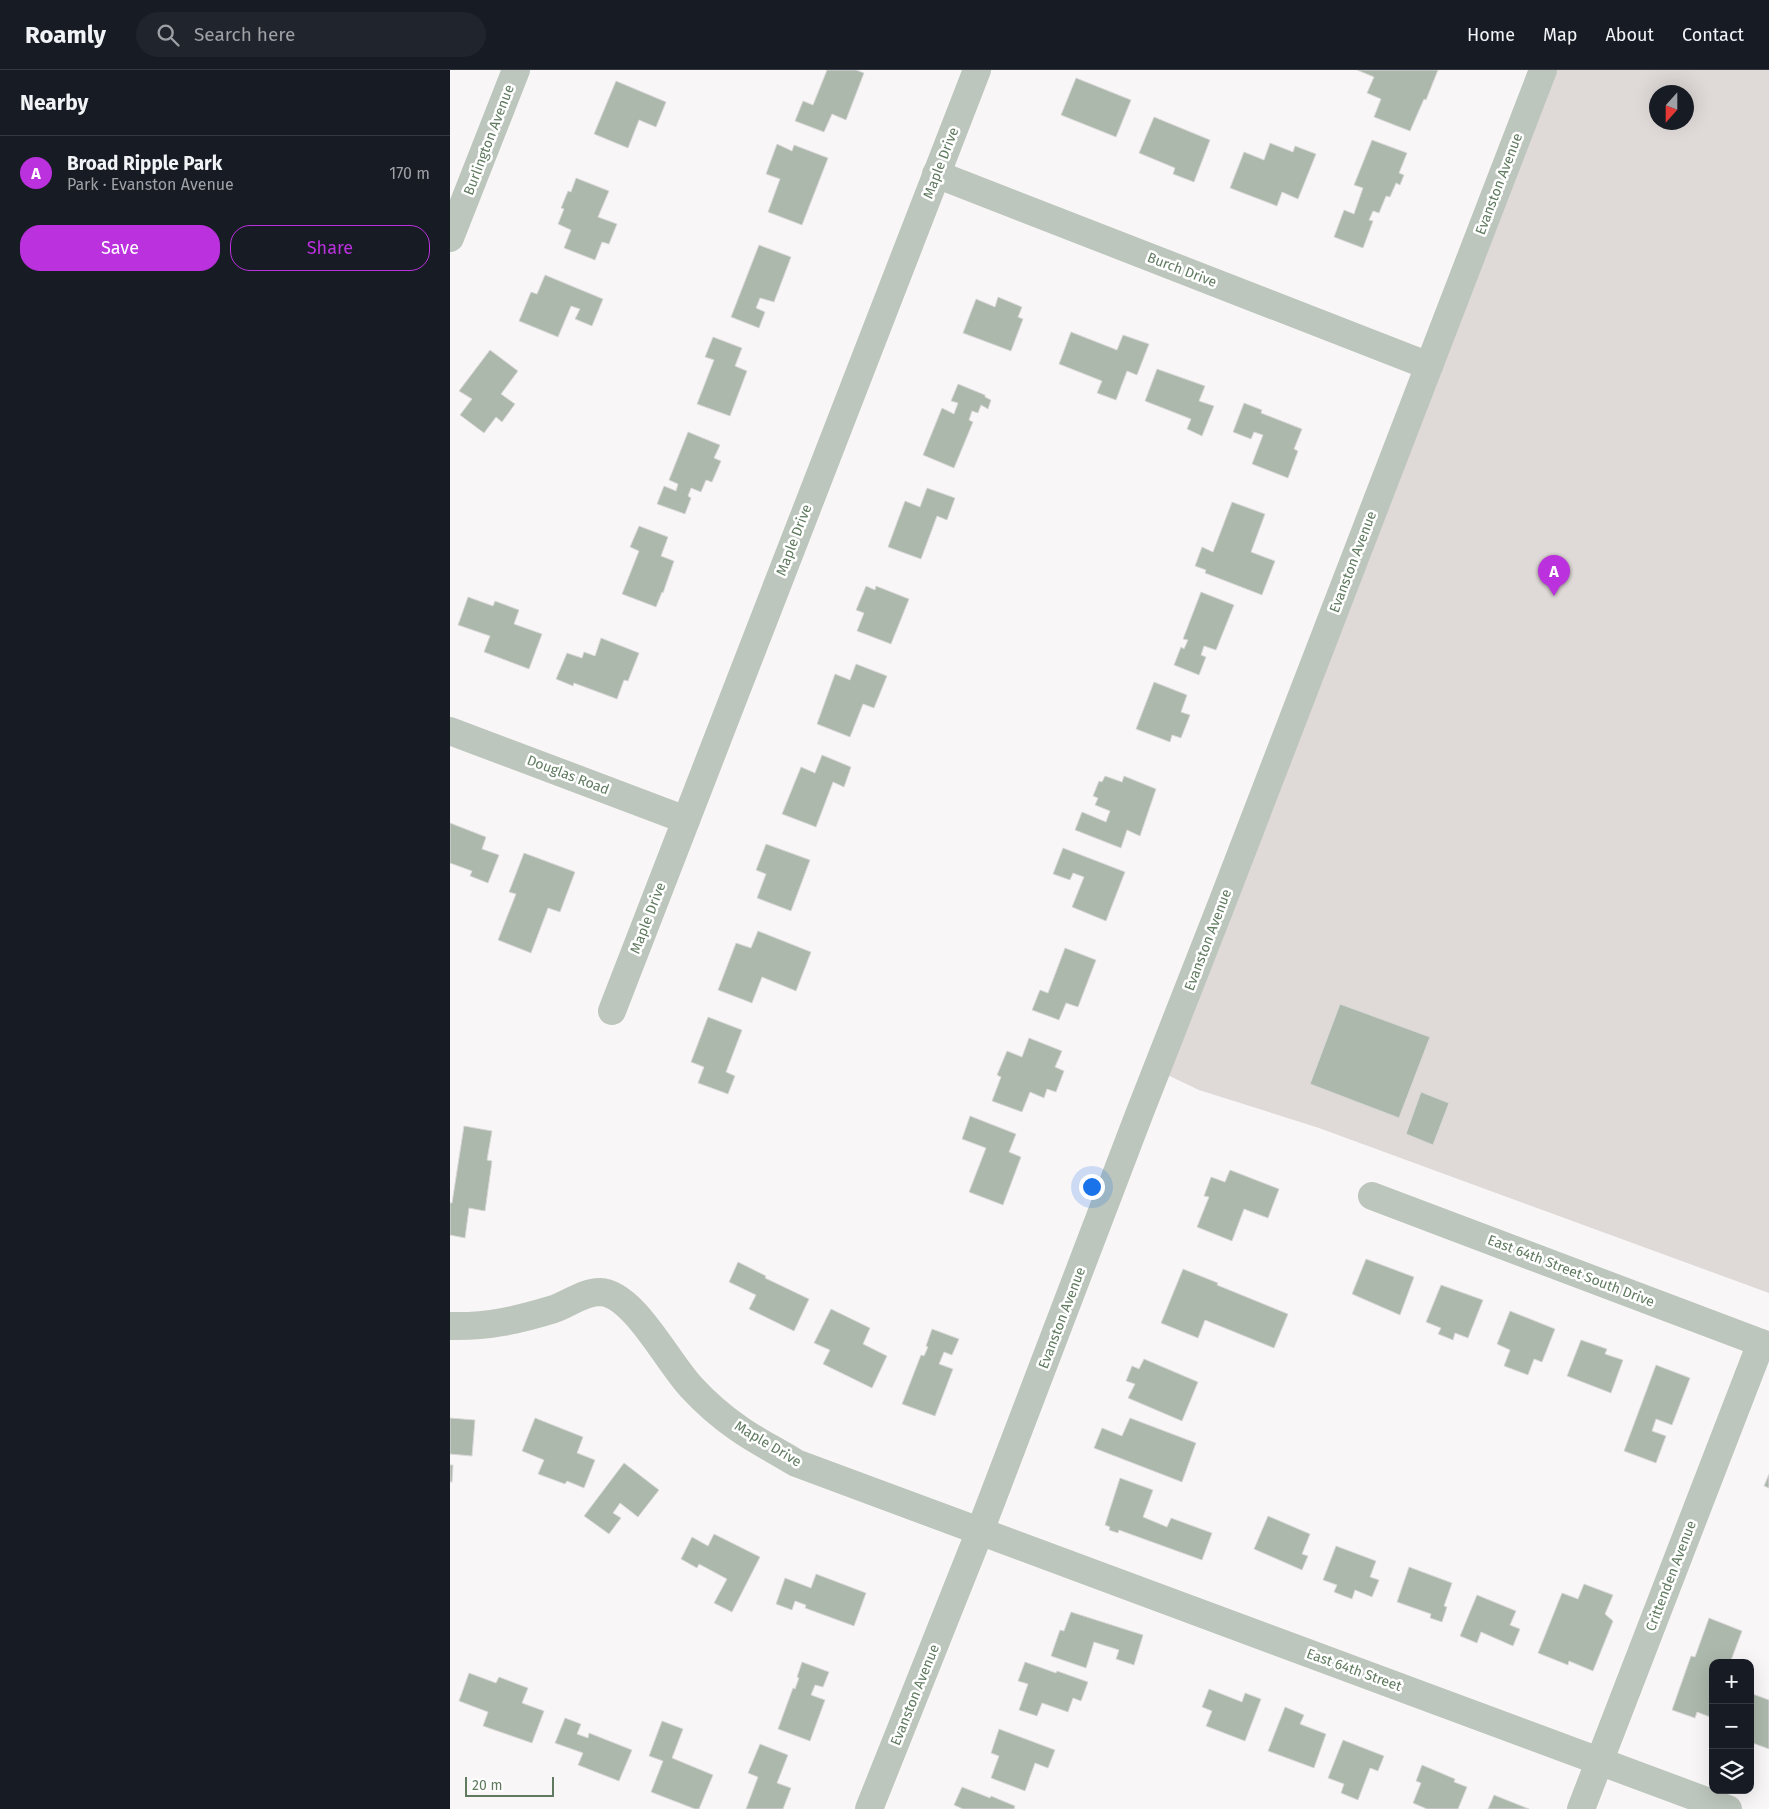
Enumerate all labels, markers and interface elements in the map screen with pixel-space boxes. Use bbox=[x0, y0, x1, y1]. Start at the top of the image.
search box bbox=[136, 12, 486, 57]
text: Roamly bbox=[25, 21, 106, 49]
icon: search bbox=[154, 21, 182, 49]
text: Search here bbox=[194, 23, 295, 46]
text: Home bbox=[1467, 24, 1515, 46]
text: Map bbox=[1543, 24, 1577, 46]
text: About bbox=[1605, 24, 1654, 46]
text: Contact bbox=[1682, 24, 1744, 46]
street label: Burlington Avenue bbox=[460, 82, 518, 198]
north arrow bbox=[1649, 85, 1694, 130]
text: Nearby bbox=[20, 90, 88, 116]
street label: Maple Drive bbox=[920, 125, 962, 201]
street label: Evanston Avenue bbox=[1472, 131, 1526, 237]
text: Broad Ripple Park bbox=[67, 152, 222, 175]
text: A bbox=[31, 164, 41, 183]
text: 170 m bbox=[389, 164, 430, 183]
text: Park · Evanston Avenue bbox=[67, 175, 234, 194]
button: Save bbox=[20, 225, 220, 271]
button: Share bbox=[230, 225, 430, 271]
street label: Burch Drive bbox=[1145, 249, 1219, 291]
street label: Maple Drive bbox=[773, 502, 815, 578]
street label: Evanston Avenue bbox=[1326, 509, 1380, 615]
pin: A bbox=[1538, 555, 1570, 596]
street label: Douglas Road bbox=[524, 752, 612, 798]
street label: Maple Drive bbox=[627, 880, 669, 956]
street label: Evanston Avenue bbox=[1181, 887, 1235, 993]
your location bbox=[1079, 1174, 1105, 1200]
street label: East 64th Street South Drive bbox=[1485, 1231, 1657, 1311]
street label: Evanston Avenue bbox=[1035, 1265, 1089, 1371]
street label: Maple Drive bbox=[731, 1417, 805, 1471]
street label: Crittenden Avenue bbox=[1642, 1518, 1700, 1634]
street label: Evanston Avenue bbox=[887, 1642, 943, 1748]
street label: East 64th Street bbox=[1304, 1645, 1405, 1695]
map controls bbox=[1709, 1659, 1754, 1794]
button: + bbox=[1709, 1659, 1754, 1704]
button: − bbox=[1709, 1704, 1754, 1749]
button: layers bbox=[1709, 1749, 1754, 1794]
scale bar bbox=[465, 1774, 554, 1797]
text: 20 m bbox=[472, 1777, 502, 1794]

